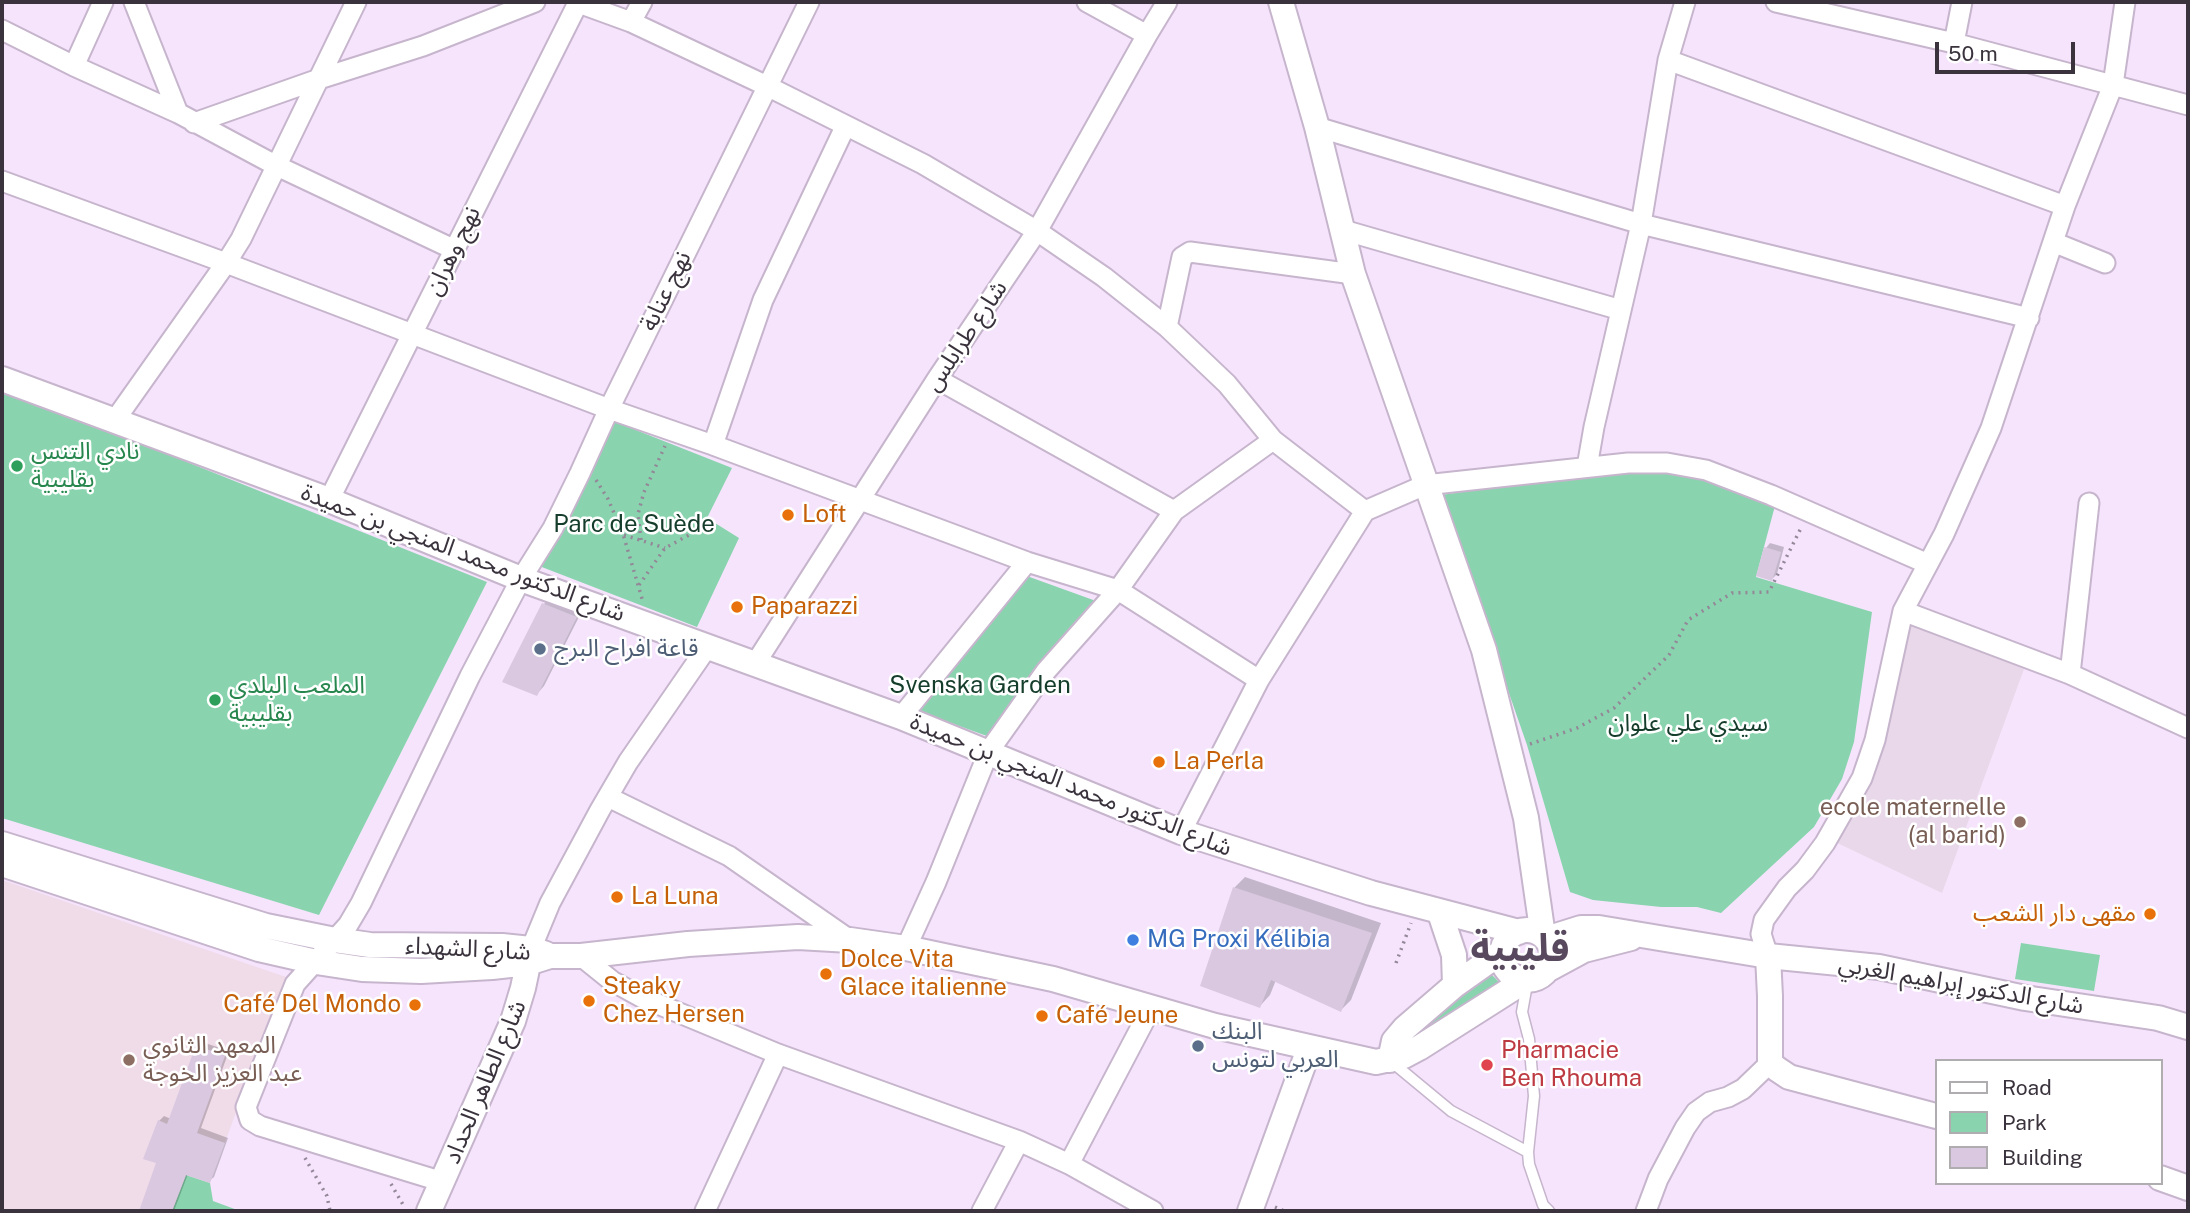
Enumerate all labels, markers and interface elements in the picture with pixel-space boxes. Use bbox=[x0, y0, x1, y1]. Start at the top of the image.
scale bar bbox=[1938, 28, 2078, 72]
text: 50 m bbox=[1948, 41, 1998, 66]
street label: نهج وهران bbox=[419, 202, 487, 300]
street label: نهج عنابة bbox=[634, 246, 698, 336]
street label: شارع طرابلس bbox=[918, 275, 1014, 397]
place label: نادي التنس بقليبية bbox=[31, 438, 140, 494]
marker: نادي التنس بقليبية bbox=[9, 458, 25, 474]
street label: شارع الدكتور محمد المنجي بن حميدة bbox=[297, 478, 629, 628]
place label: Loft bbox=[802, 501, 847, 529]
marker: Loft bbox=[780, 507, 796, 523]
park label: Parc de Suède bbox=[553, 511, 715, 539]
place label: Paparazzi bbox=[751, 593, 858, 621]
marker: Paparazzi bbox=[729, 599, 745, 615]
place label: قاعة افراح البرج bbox=[554, 635, 699, 663]
marker: قاعة افراح البرج bbox=[532, 641, 548, 657]
place label: الملعب البلدي بقليبية bbox=[229, 672, 365, 728]
park label: Svenska Garden bbox=[889, 672, 1071, 700]
marker: الملعب البلدي بقليبية bbox=[207, 692, 223, 708]
street label: شارع الدكتور محمد المنجي بن حميدة bbox=[906, 707, 1236, 863]
park label: سيدي علي علوان bbox=[1608, 710, 1768, 738]
place label: La Perla bbox=[1173, 748, 1264, 776]
marker: La Perla bbox=[1151, 754, 1167, 770]
place label: ecole maternelle (al barid) bbox=[1820, 794, 2006, 850]
marker: ecole maternelle (al barid) bbox=[2012, 814, 2028, 830]
place label: La Luna bbox=[631, 883, 719, 911]
marker: La Luna bbox=[609, 889, 625, 905]
place label: مقهى دار الشعب bbox=[1973, 900, 2136, 928]
marker: مقهى دار الشعب bbox=[2142, 906, 2158, 922]
place label: MG Proxi Kélibia bbox=[1147, 926, 1330, 954]
district label: قليبية bbox=[1470, 926, 1570, 972]
street label: شارع الشهداء bbox=[405, 931, 531, 967]
marker: MG Proxi Kélibia bbox=[1125, 932, 1141, 948]
place label: Dolce Vita Glace italienne bbox=[840, 946, 1007, 1002]
street label: شارع الدكتور إبراهيم الغربي bbox=[1836, 949, 2086, 1021]
marker: Dolce Vita Glace italienne bbox=[818, 966, 834, 982]
place label: Steaky Chez Hersen bbox=[603, 973, 745, 1029]
place label: Café Del Mondo bbox=[223, 991, 401, 1019]
marker: Steaky Chez Hersen bbox=[581, 993, 597, 1009]
street label: شارع الطاهر الحداد bbox=[438, 996, 532, 1168]
marker: Café Del Mondo bbox=[407, 997, 423, 1013]
place label: Café Jeune bbox=[1056, 1002, 1178, 1030]
marker: Café Jeune bbox=[1034, 1008, 1050, 1024]
place label: البنك العربي لتونس bbox=[1212, 1018, 1339, 1074]
place label: المعهد الثانوي عبد العزيز الخوجة bbox=[143, 1032, 302, 1088]
place label: Pharmacie Ben Rhouma bbox=[1501, 1037, 1642, 1093]
marker: البنك العربي لتونس bbox=[1190, 1038, 1206, 1054]
marker: المعهد الثانوي عبد العزيز الخوجة bbox=[121, 1052, 137, 1068]
marker: Pharmacie Ben Rhouma bbox=[1479, 1057, 1495, 1073]
legend bbox=[1934, 1059, 2162, 1185]
text: Road bbox=[2002, 1075, 2052, 1100]
text: Park bbox=[2002, 1110, 2047, 1135]
text: Building bbox=[2002, 1145, 2083, 1170]

